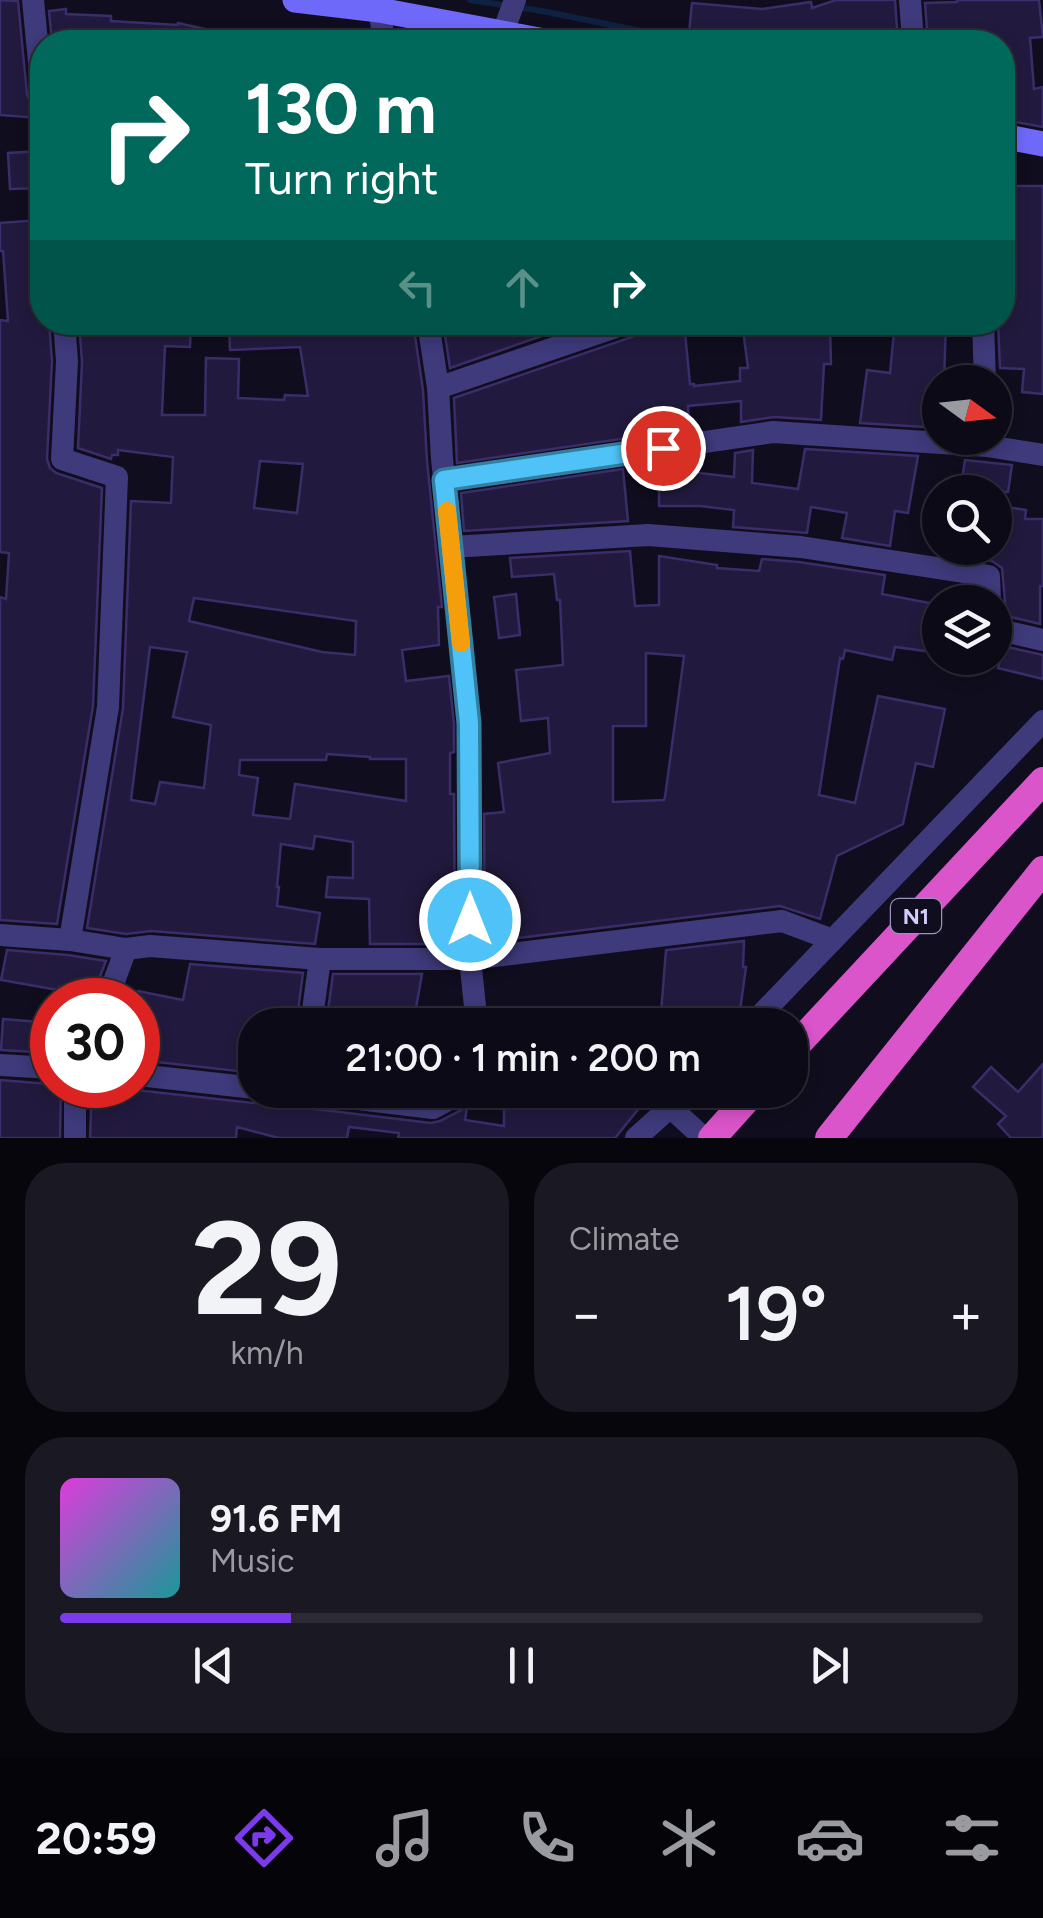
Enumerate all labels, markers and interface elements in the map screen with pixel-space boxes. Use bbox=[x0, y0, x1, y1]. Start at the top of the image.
text: 130 m bbox=[245, 66, 437, 151]
icon: right bbox=[80, 70, 210, 200]
text: Turn right bbox=[245, 151, 438, 205]
icon: left bbox=[390, 260, 445, 315]
icon: ahead bbox=[495, 260, 550, 315]
icon: right bbox=[600, 260, 655, 315]
north arrow bbox=[922, 365, 1012, 455]
map controls bbox=[922, 365, 1012, 675]
pin bbox=[621, 406, 706, 491]
icon: arrive bbox=[636, 421, 691, 476]
button: search bbox=[922, 475, 1012, 565]
button: layers bbox=[922, 585, 1012, 675]
position arrow bbox=[418, 868, 522, 972]
road number: N1 bbox=[891, 899, 941, 933]
speed limit sign: 30 bbox=[30, 978, 160, 1108]
text: 21:00 · 1 min · 200 m bbox=[345, 1035, 701, 1081]
text: 29 bbox=[192, 1191, 342, 1347]
text: Climate bbox=[569, 1220, 680, 1258]
text: 19° bbox=[725, 1269, 827, 1359]
text: − bbox=[569, 1281, 603, 1347]
text: + bbox=[949, 1281, 983, 1347]
text: km/h bbox=[230, 1334, 304, 1372]
text: 91.6 FM bbox=[210, 1496, 342, 1542]
text: Music bbox=[210, 1542, 295, 1580]
icon: previous bbox=[186, 1638, 241, 1693]
icon: pause bbox=[494, 1638, 549, 1693]
icon: next bbox=[802, 1638, 857, 1693]
icon: directions bbox=[229, 1803, 299, 1873]
icon: music bbox=[370, 1803, 440, 1873]
icon: phone bbox=[512, 1803, 582, 1873]
icon: climate bbox=[654, 1803, 724, 1873]
icon: car bbox=[795, 1803, 865, 1873]
icon: filters bbox=[937, 1803, 1007, 1873]
text: 20:59 bbox=[36, 1811, 157, 1865]

